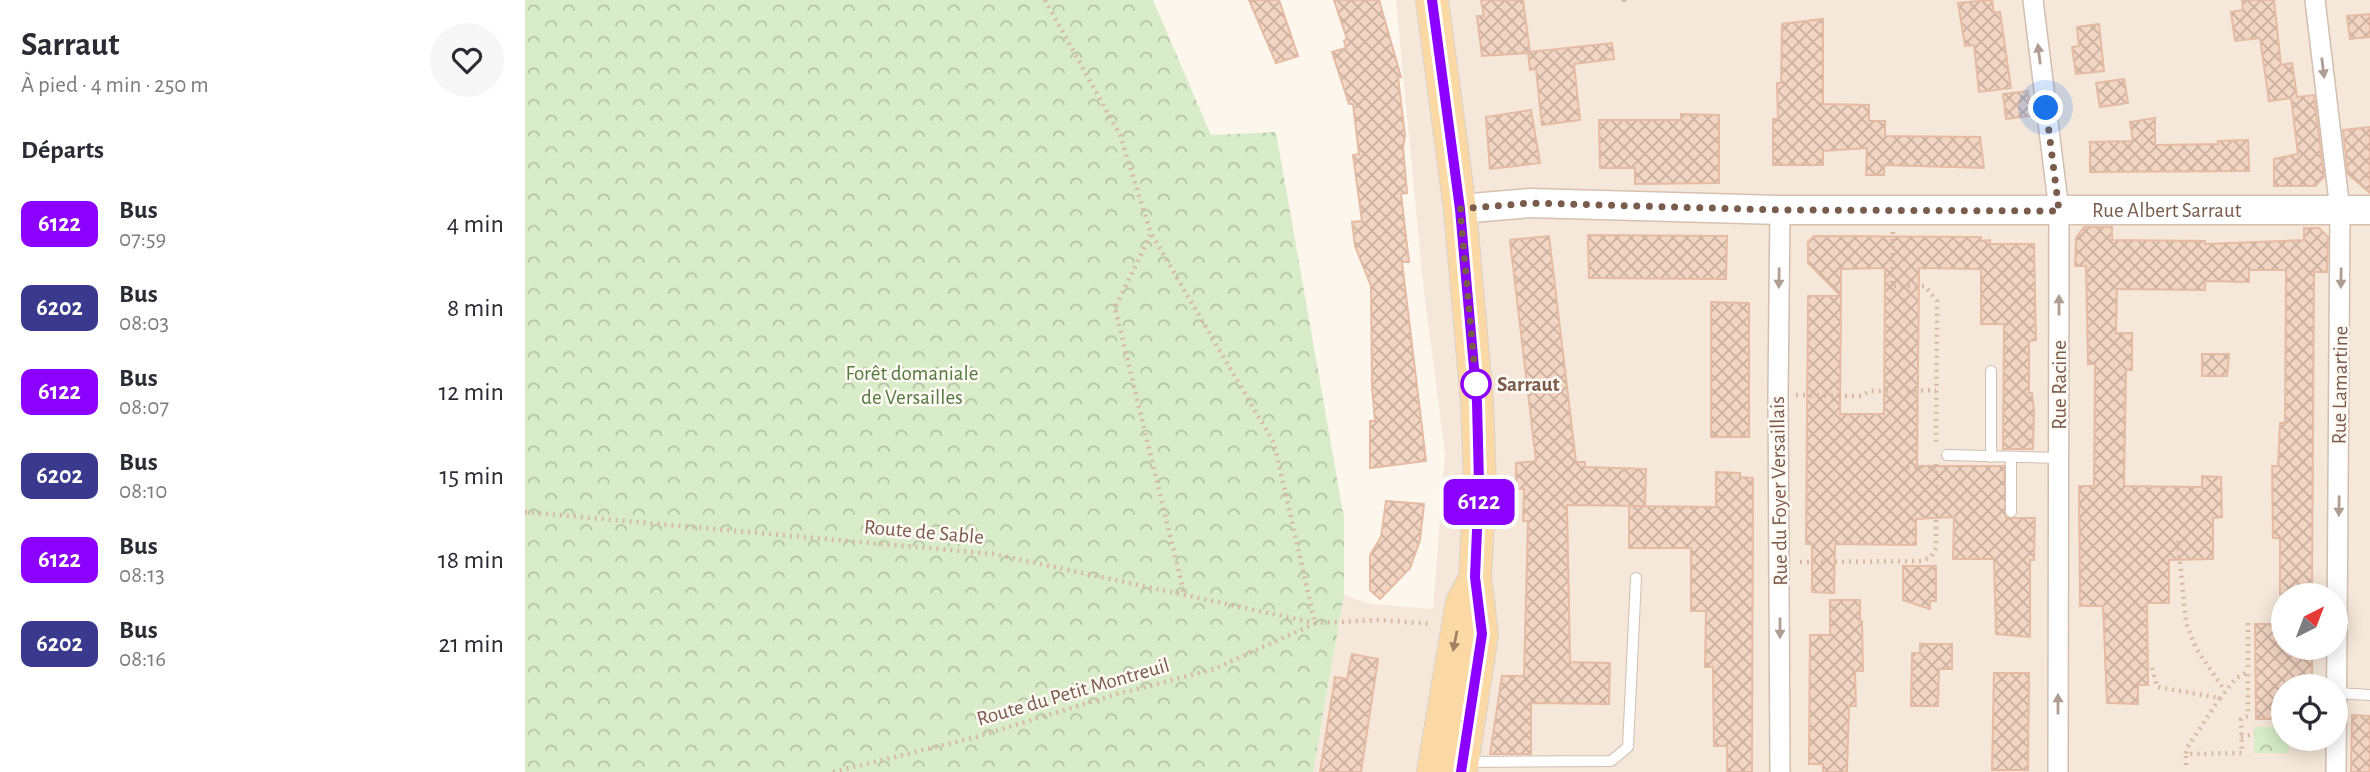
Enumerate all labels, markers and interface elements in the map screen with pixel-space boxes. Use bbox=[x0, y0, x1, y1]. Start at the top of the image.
button: heart bbox=[430, 23, 504, 97]
text: Sarraut bbox=[21, 29, 119, 62]
one-way arrow bbox=[2034, 43, 2045, 65]
one-way arrow bbox=[2318, 57, 2329, 79]
text: À pied · 4 min · 250 m bbox=[21, 74, 209, 97]
your location bbox=[2028, 90, 2063, 125]
text: Départs bbox=[21, 137, 104, 163]
text: Bus bbox=[119, 197, 158, 223]
street label: Rue Albert Sarraut bbox=[2092, 200, 2242, 221]
text: 4 min bbox=[447, 211, 504, 237]
text: 6122 bbox=[38, 212, 81, 236]
text: 07:59 bbox=[119, 228, 166, 251]
one-way arrow bbox=[1773, 267, 1785, 289]
one-way arrow bbox=[2335, 267, 2347, 289]
text: Bus bbox=[119, 281, 158, 307]
one-way arrow bbox=[2053, 294, 2065, 316]
text: 8 min bbox=[447, 295, 504, 321]
text: 6202 bbox=[36, 296, 83, 320]
text: 08:03 bbox=[119, 312, 169, 335]
street label: Rue Lamartine bbox=[2328, 325, 2352, 445]
street label: Rue Racine bbox=[2049, 340, 2070, 430]
park label: Forêt domaniale de Versailles bbox=[846, 363, 978, 408]
text: Bus bbox=[119, 365, 158, 391]
marker: Sarraut bbox=[1461, 369, 1491, 399]
place label: Sarraut bbox=[1497, 374, 1560, 395]
text: 12 min bbox=[438, 379, 504, 405]
text: 6122 bbox=[38, 380, 81, 404]
text: 08:07 bbox=[119, 396, 169, 419]
street label: Rue du Foyer Versaillais bbox=[1767, 396, 1791, 586]
text: Bus bbox=[119, 449, 158, 475]
text: 15 min bbox=[439, 463, 504, 489]
text: 6202 bbox=[36, 464, 83, 488]
line badge: 6122 bbox=[1430, 479, 1528, 525]
text: 08:10 bbox=[119, 480, 167, 503]
text: 6122 bbox=[1458, 490, 1500, 514]
one-way arrow bbox=[2333, 495, 2344, 517]
street label: Route de Sable bbox=[863, 516, 985, 548]
text: Bus bbox=[119, 533, 158, 559]
text: 18 min bbox=[438, 547, 504, 573]
text: 6122 bbox=[38, 548, 81, 572]
text: 08:13 bbox=[119, 564, 165, 587]
north arrow bbox=[2271, 583, 2349, 660]
map controls bbox=[2271, 583, 2348, 751]
text: Bus bbox=[119, 617, 158, 643]
one-way arrow bbox=[1774, 617, 1786, 639]
one-way arrow bbox=[1449, 630, 1460, 652]
text: 21 min bbox=[438, 631, 504, 657]
text: 6202 bbox=[36, 632, 83, 656]
text: 08:16 bbox=[119, 648, 166, 671]
street label: Route du Petit Montreuil bbox=[974, 654, 1172, 730]
button: locate bbox=[2271, 674, 2348, 751]
one-way arrow bbox=[2052, 693, 2064, 715]

